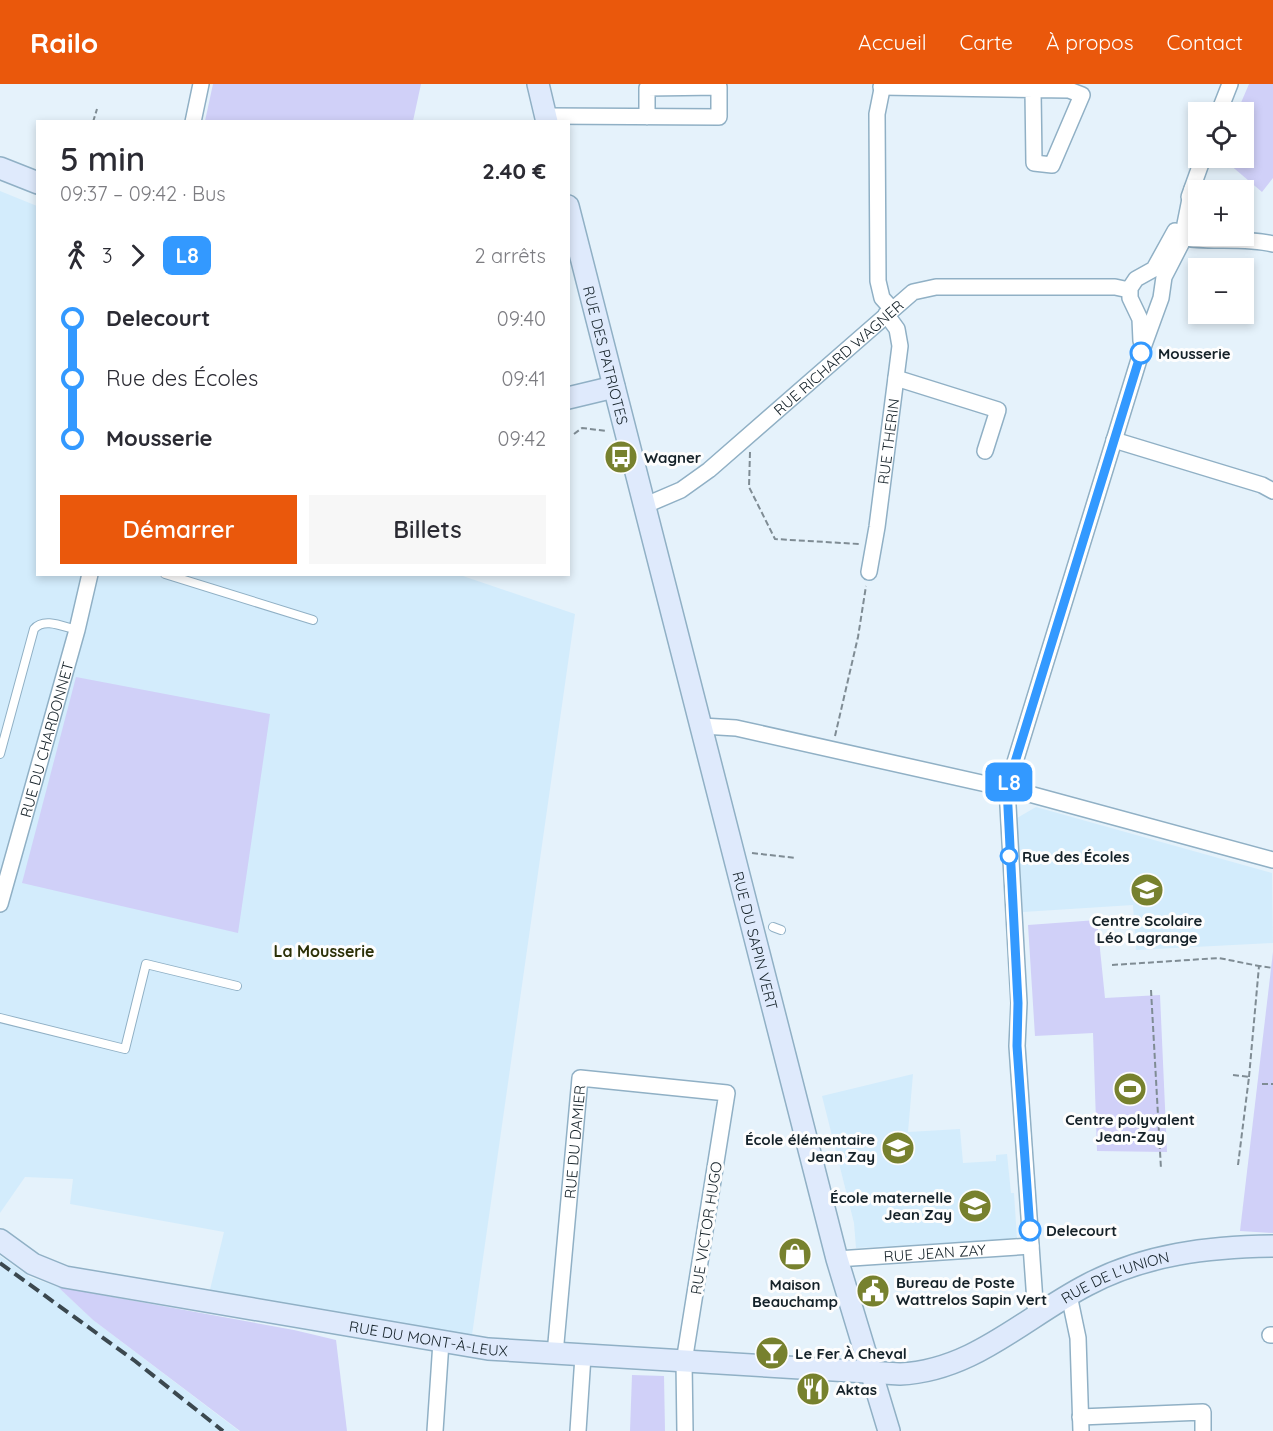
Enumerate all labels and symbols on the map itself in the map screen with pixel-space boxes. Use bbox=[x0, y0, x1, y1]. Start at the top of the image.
street label: RUE DES PATRIOTES bbox=[579, 284, 633, 427]
street label: RUE RICHARD WAGNER bbox=[769, 295, 907, 419]
marker: Mousserie bbox=[1130, 342, 1152, 364]
place label: Mousserie bbox=[1158, 344, 1231, 363]
street label: RUE THERIN bbox=[873, 397, 903, 485]
bus stop icon: Wagner bbox=[603, 439, 639, 475]
place label: Wagner bbox=[644, 448, 702, 467]
street label: RUE DU CHARDONNET bbox=[15, 659, 77, 819]
line badge: L8 bbox=[982, 762, 1036, 802]
marker: Rue des Écoles bbox=[1000, 847, 1018, 865]
place label: Rue des Écoles bbox=[1022, 847, 1129, 866]
street label: RUE DU SAPIN VERT bbox=[729, 869, 782, 1012]
school or university icon: Centre Scolaire Léo Lagrange bbox=[1129, 872, 1165, 908]
place label: Centre Scolaire Léo Lagrange bbox=[1092, 911, 1203, 947]
district label: La Mousserie bbox=[273, 941, 375, 961]
sports icon: Centre polyvalent Jean-Zay bbox=[1112, 1071, 1148, 1107]
street label: RUE DU DAMIER bbox=[560, 1084, 589, 1200]
place label: Centre polyvalent Jean-Zay bbox=[1065, 1110, 1195, 1146]
place label: École élémentaire Jean Zay bbox=[745, 1130, 875, 1166]
school or university icon: École élémentaire Jean Zay bbox=[880, 1130, 916, 1166]
street label: RUE VICTOR HUGO bbox=[686, 1160, 726, 1296]
place label: École maternelle Jean Zay bbox=[830, 1188, 952, 1224]
school or university icon: École maternelle Jean Zay bbox=[957, 1188, 993, 1224]
marker: Delecourt bbox=[1019, 1219, 1041, 1241]
place label: Delecourt bbox=[1046, 1221, 1117, 1240]
shop icon: Maison Beauchamp bbox=[777, 1236, 813, 1272]
street label: RUE JEAN ZAY bbox=[883, 1240, 987, 1265]
street label: RUE DE L'UNION bbox=[1057, 1247, 1171, 1307]
public building icon: Bureau de Poste Wattrelos Sapin Vert bbox=[855, 1273, 891, 1309]
place label: Bureau de Poste Wattrelos Sapin Vert bbox=[896, 1273, 1047, 1309]
place label: Maison Beauchamp bbox=[752, 1275, 838, 1311]
street label: RUE DU MONT-À-LEUX bbox=[348, 1316, 508, 1360]
bar icon: Le Fer À Cheval bbox=[754, 1335, 790, 1371]
place label: Le Fer À Cheval bbox=[795, 1344, 907, 1363]
restaurant icon: Aktas bbox=[795, 1371, 831, 1407]
place label: Aktas bbox=[836, 1380, 877, 1399]

